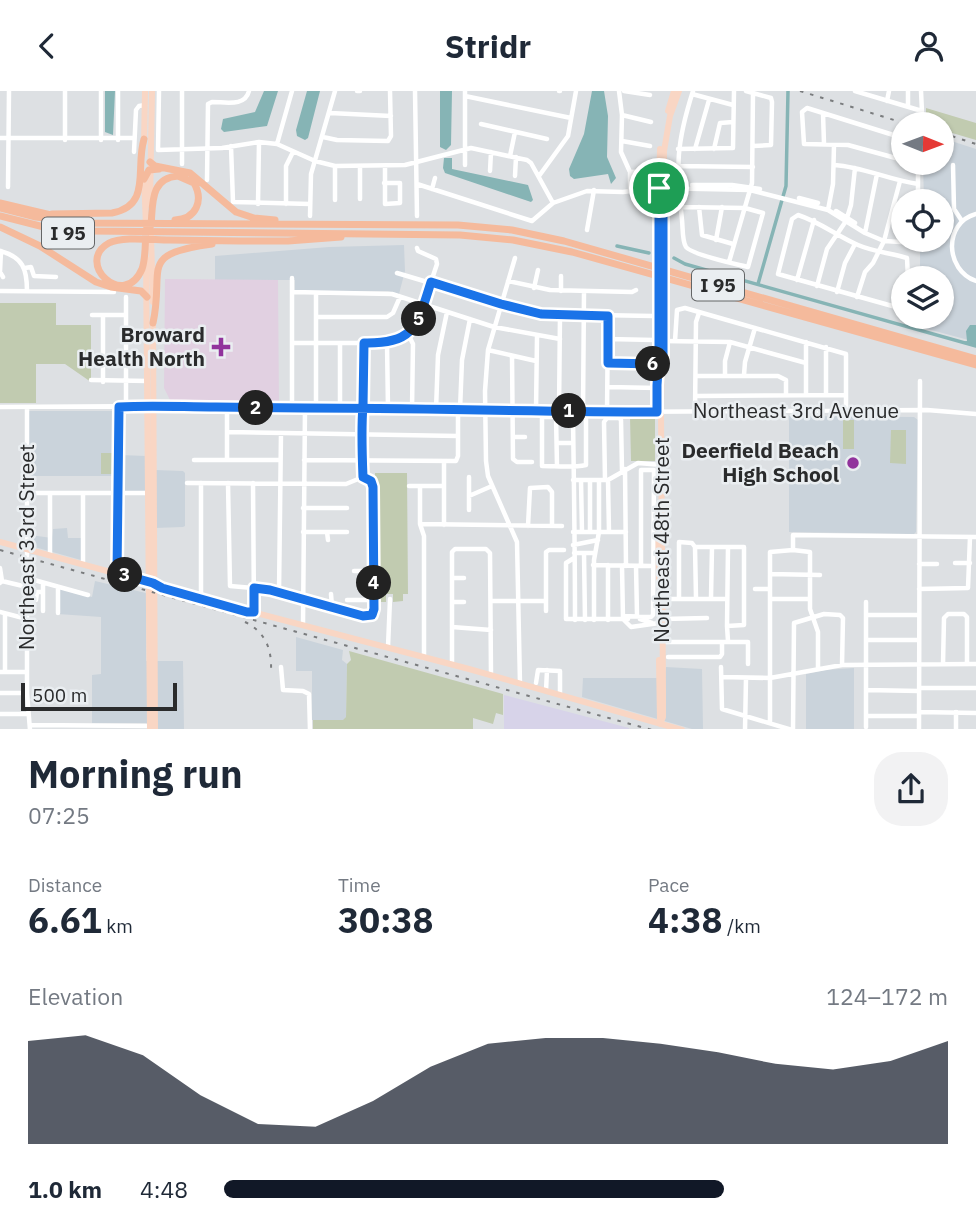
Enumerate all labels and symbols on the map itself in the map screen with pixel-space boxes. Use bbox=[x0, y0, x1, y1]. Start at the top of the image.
north arrow bbox=[891, 112, 954, 175]
pin bbox=[629, 158, 689, 218]
road number: I 95 bbox=[42, 217, 94, 249]
road number: I 95 bbox=[692, 269, 744, 301]
pin: 5 bbox=[402, 301, 436, 337]
place label: Broward Health North bbox=[78, 320, 205, 372]
marker: Broward Health North bbox=[211, 337, 231, 357]
pin: 6 bbox=[636, 347, 670, 381]
pin: 2 bbox=[238, 391, 274, 425]
pin: 1 bbox=[552, 393, 586, 429]
street label: Northeast 3rd Avenue bbox=[693, 396, 899, 424]
place label: Deerfield Beach High School bbox=[681, 436, 839, 488]
street label: Northeast 48th Street bbox=[647, 437, 675, 643]
street label: Northeast 33rd Street bbox=[12, 444, 40, 650]
marker: Deerfield Beach High School bbox=[845, 455, 861, 471]
pin: 3 bbox=[108, 557, 142, 593]
pin: 4 bbox=[356, 566, 392, 601]
scale bar bbox=[21, 681, 177, 712]

